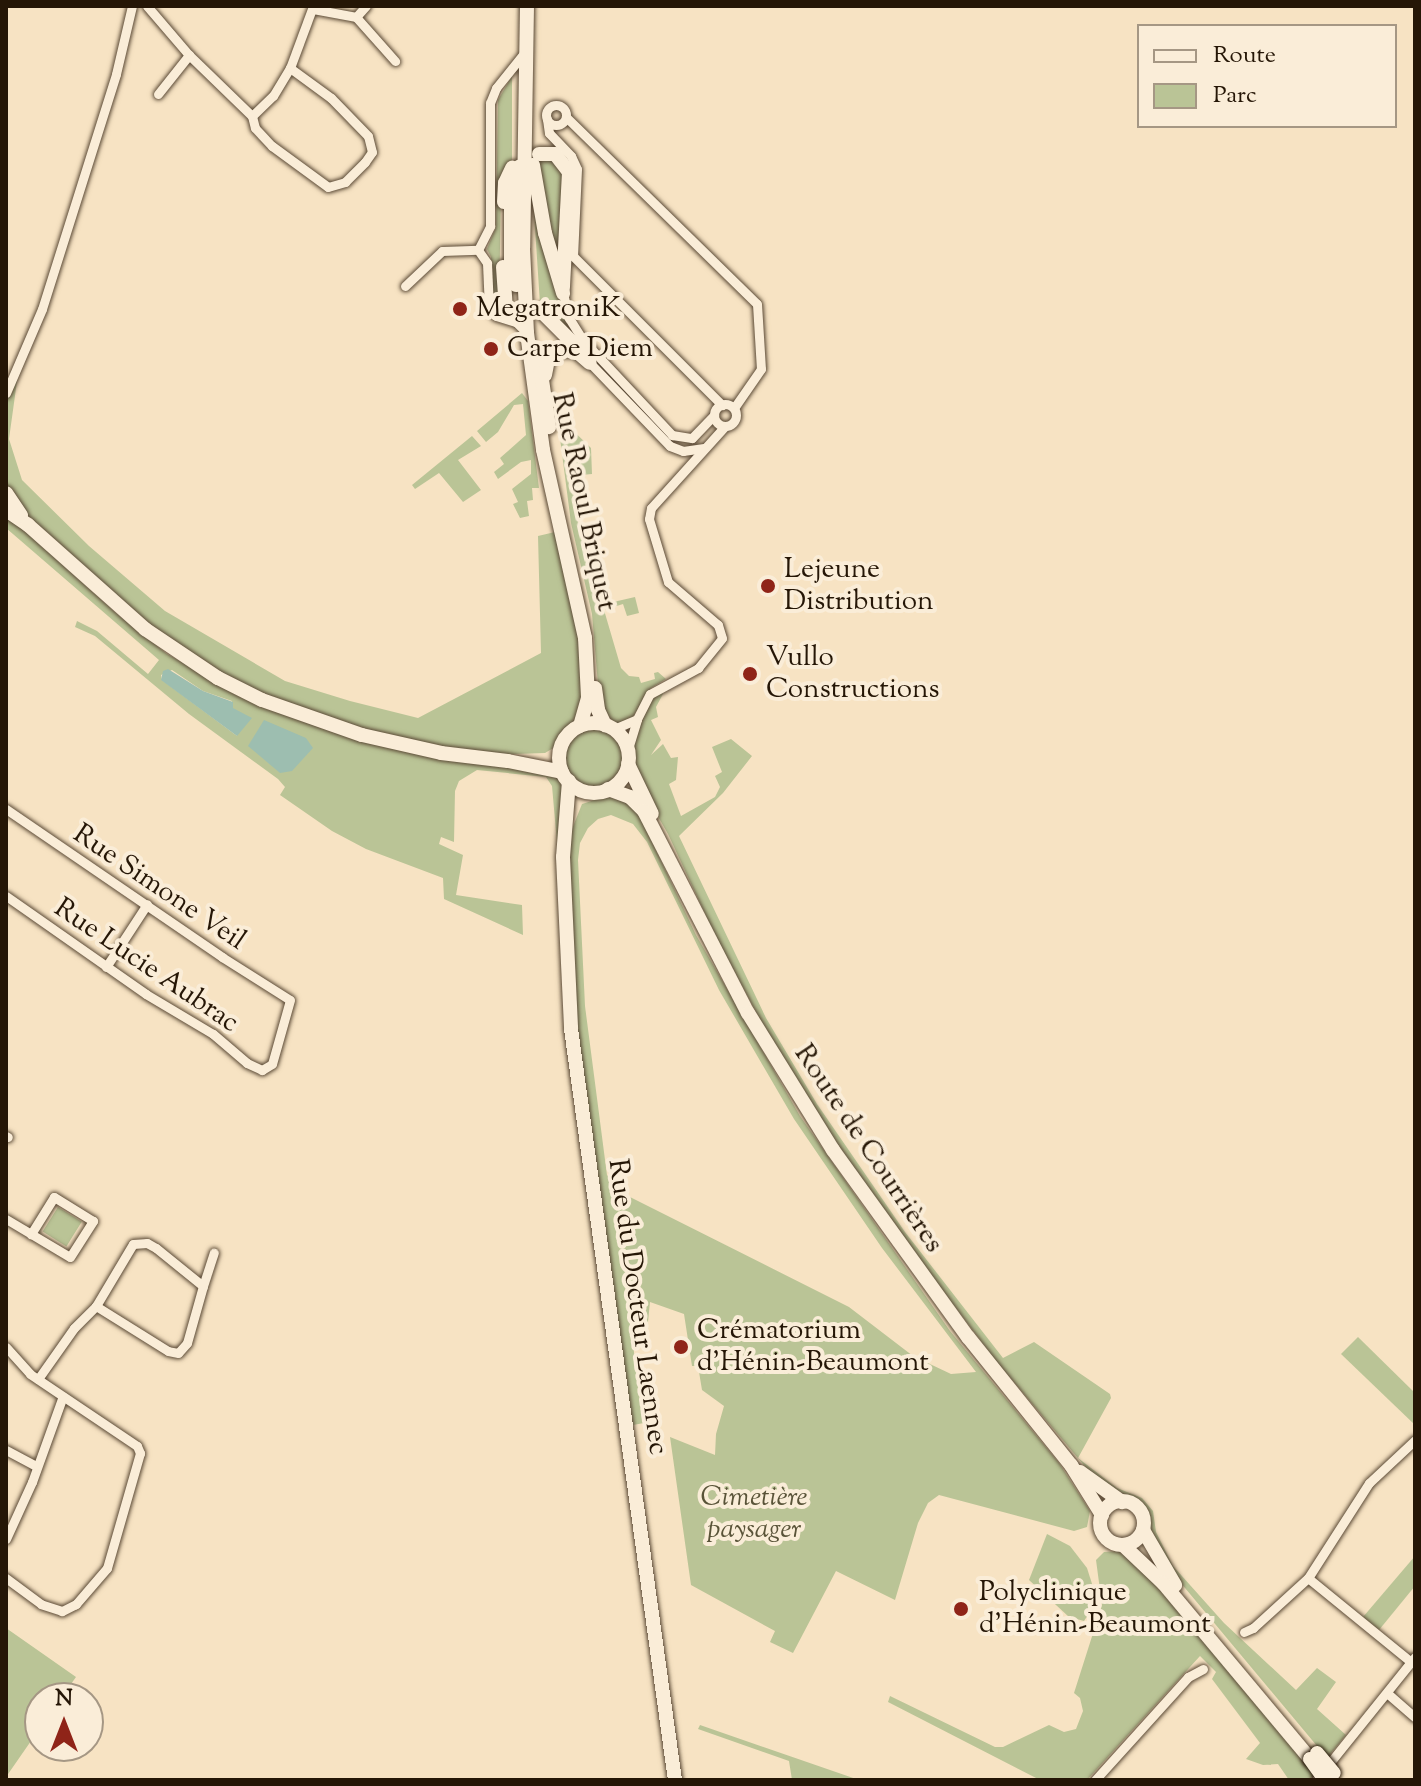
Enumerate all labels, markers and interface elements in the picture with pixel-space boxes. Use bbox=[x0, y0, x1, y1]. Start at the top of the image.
legend bbox=[1137, 24, 1397, 128]
text: Route bbox=[1213, 39, 1276, 73]
text: Parc bbox=[1213, 79, 1257, 113]
place label: MegatroniK bbox=[476, 292, 621, 326]
marker: MegatroniK bbox=[451, 300, 469, 318]
place label: Carpe Diem bbox=[507, 332, 653, 366]
marker: Carpe Diem bbox=[482, 340, 500, 358]
street label: Rue Raoul Briquet bbox=[543, 390, 623, 614]
place label: Lejeune Distribution bbox=[784, 553, 934, 619]
marker: Lejeune Distribution bbox=[759, 577, 777, 595]
place label: Vullo Constructions bbox=[766, 641, 940, 707]
marker: Vullo Constructions bbox=[741, 665, 759, 683]
street label: Rue Simone Veil bbox=[66, 818, 252, 958]
street label: Rue Lucie Aubrac bbox=[47, 892, 245, 1040]
street label: Route de Courrières bbox=[786, 1039, 950, 1259]
street label: Rue du Docteur Laennec bbox=[600, 1157, 674, 1457]
place label: Crématorium d'Hénin-Beaumont bbox=[697, 1314, 929, 1380]
marker: Crématorium d'Hénin-Beaumont bbox=[672, 1338, 690, 1356]
park label: Cimetière paysager bbox=[700, 1481, 808, 1547]
place label: Polyclinique d'Hénin-Beaumont bbox=[979, 1576, 1211, 1642]
marker: Polyclinique d'Hénin-Beaumont bbox=[950, 1598, 972, 1620]
north arrow bbox=[24, 1682, 104, 1762]
text: N bbox=[55, 1684, 73, 1716]

